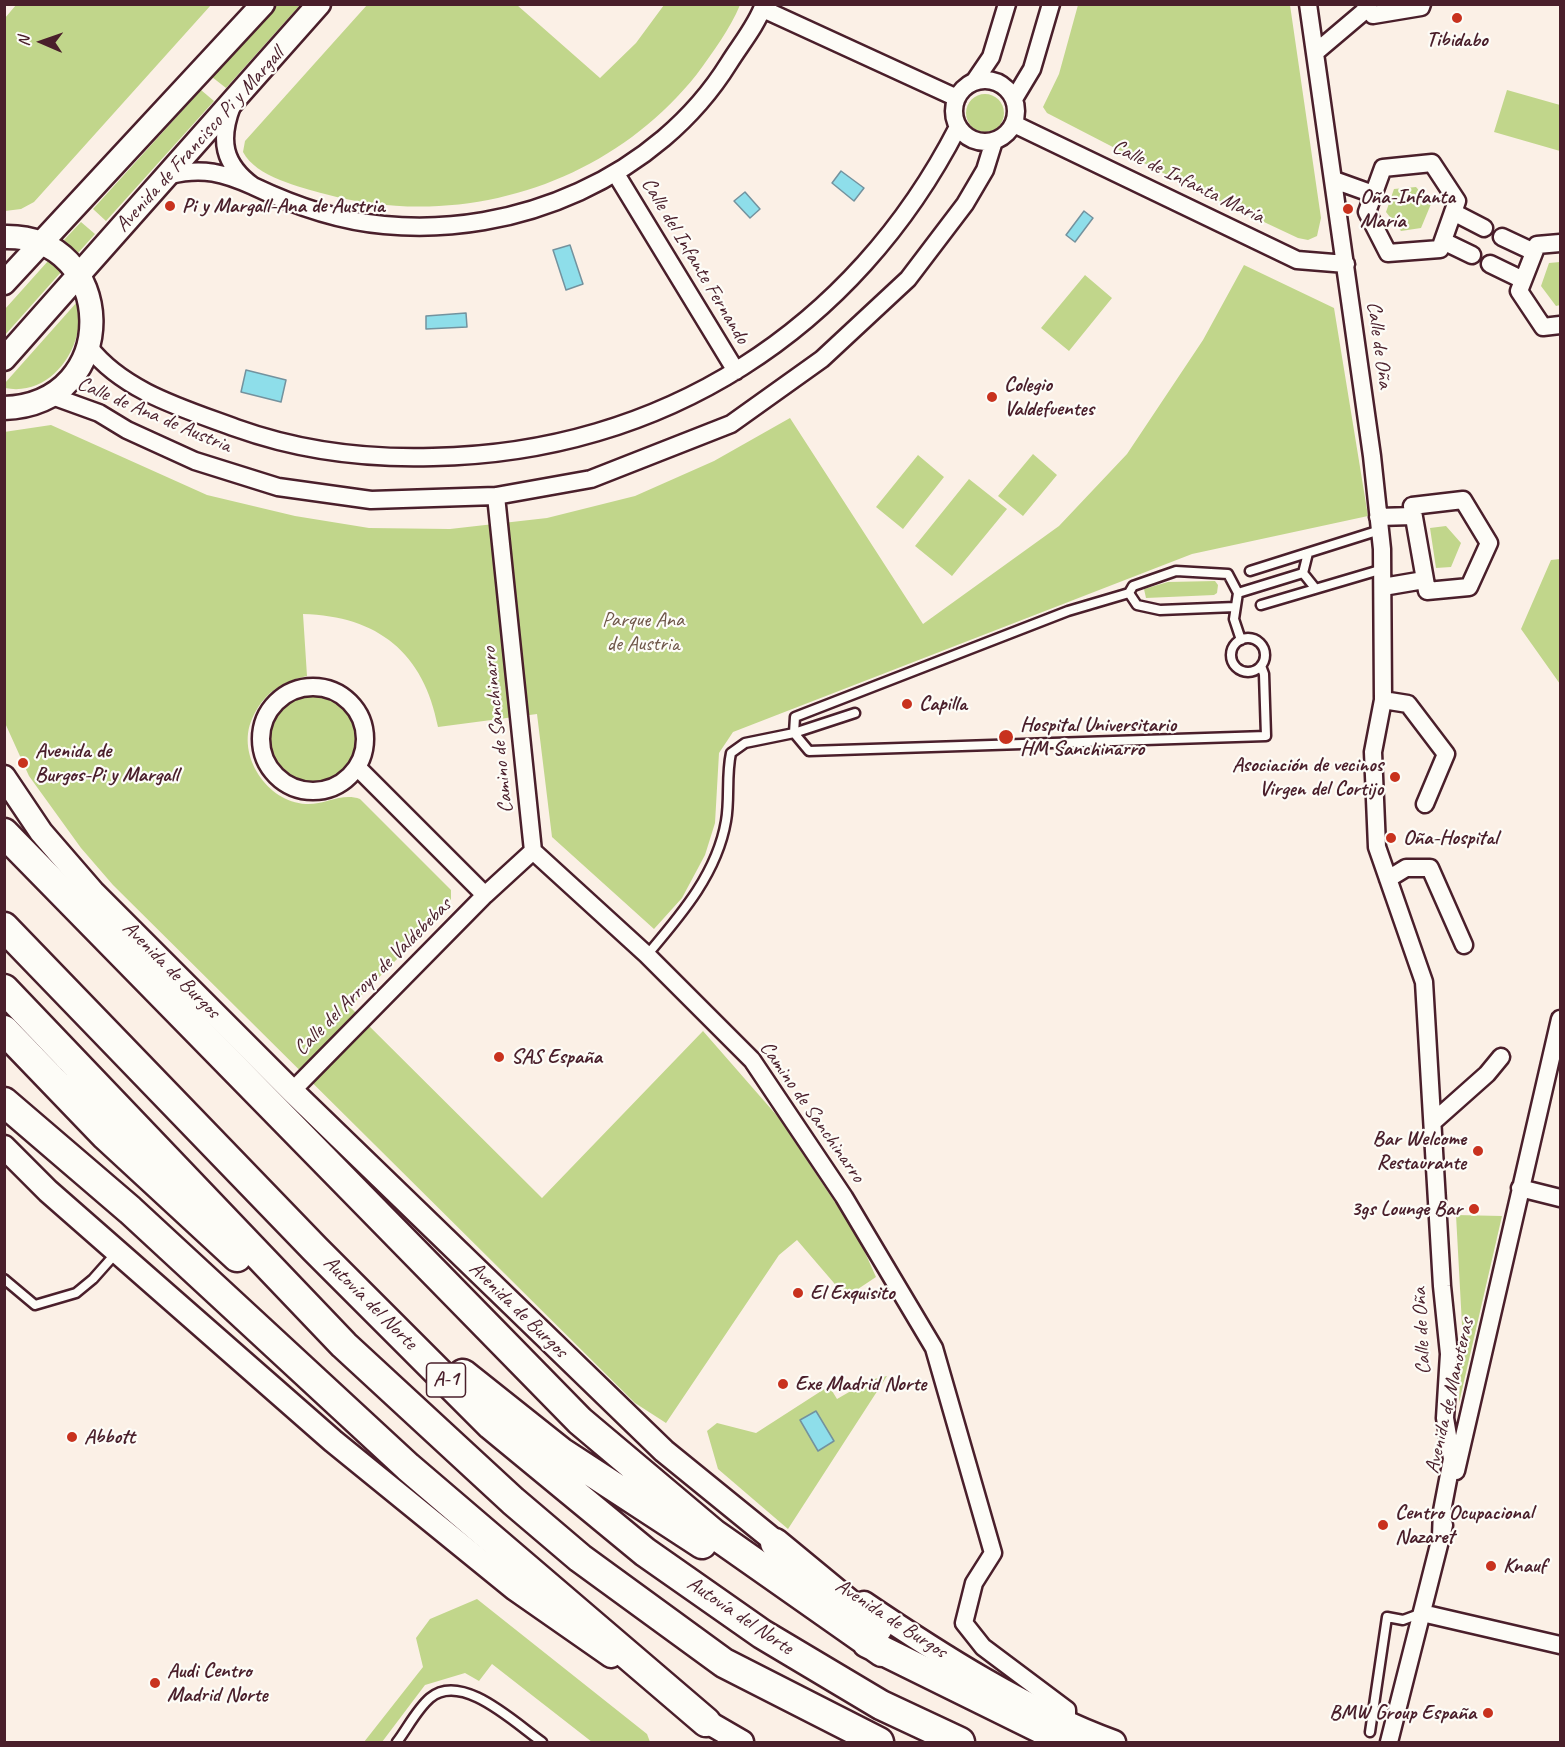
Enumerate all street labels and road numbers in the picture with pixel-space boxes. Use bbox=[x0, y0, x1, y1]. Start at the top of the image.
street label: Avenida de Francisco Pi y Margall bbox=[110, 42, 290, 238]
street label: Calle de Infanta María bbox=[1108, 134, 1268, 230]
street label: Calle del Infante Fernando bbox=[635, 173, 755, 349]
street label: Calle de Oña bbox=[1360, 300, 1398, 390]
street label: Calle de Ana de Austria bbox=[73, 371, 235, 459]
street label: Camino de Sanchinarro bbox=[477, 646, 519, 814]
street label: Calle del Arroyo de Valdebebas bbox=[289, 893, 457, 1061]
street label: Avenida de Burgos bbox=[117, 916, 225, 1024]
street label: Camino de Sanchinarro bbox=[754, 1036, 870, 1188]
street label: Autovía del Norte bbox=[318, 1251, 422, 1355]
street label: Avenida de Burgos bbox=[463, 1256, 573, 1364]
street label: Calle de Oña bbox=[1407, 1287, 1437, 1375]
street label: Avenida de Manoteras bbox=[1420, 1316, 1480, 1476]
road number: A-1 bbox=[426, 1363, 466, 1397]
street label: Autovía del Norte bbox=[682, 1571, 798, 1661]
street label: Avenida de Burgos bbox=[830, 1574, 952, 1664]

